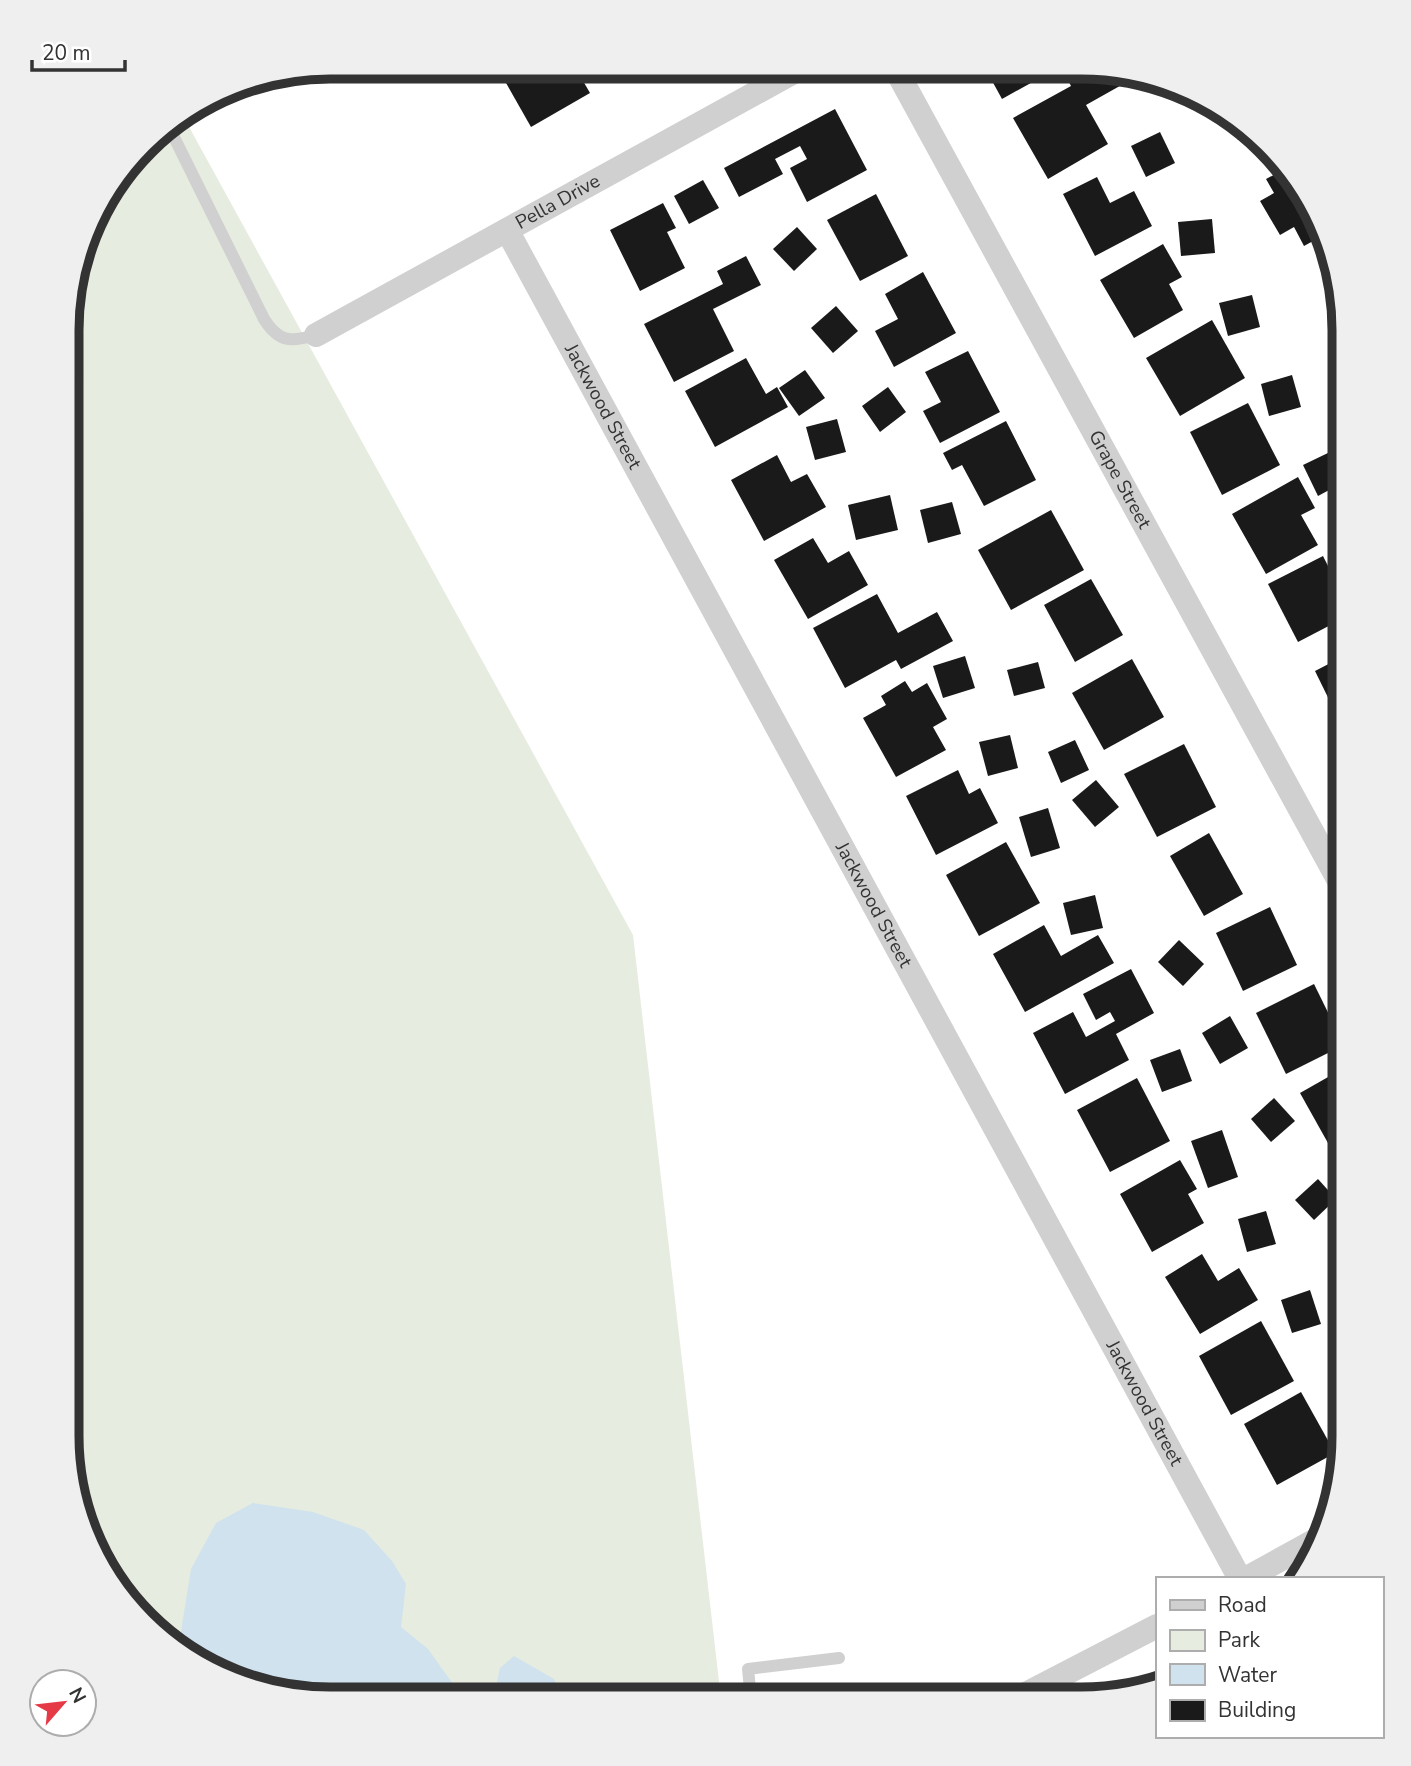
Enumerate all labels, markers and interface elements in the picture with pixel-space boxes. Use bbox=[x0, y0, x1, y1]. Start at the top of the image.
scale bar bbox=[32, 28, 124, 72]
text: 20 m bbox=[42, 39, 91, 67]
street label: Pella Drive bbox=[511, 168, 605, 236]
street label: Jackwood Street bbox=[558, 338, 648, 474]
street label: Grape Street bbox=[1082, 426, 1157, 534]
street label: Jackwood Street bbox=[829, 837, 918, 972]
street label: Jackwood Street bbox=[1099, 1335, 1189, 1471]
legend bbox=[1156, 1577, 1383, 1738]
text: Road bbox=[1218, 1591, 1267, 1619]
text: Park bbox=[1218, 1626, 1260, 1654]
text: Water bbox=[1218, 1661, 1277, 1689]
north arrow bbox=[28, 1668, 98, 1738]
text: N bbox=[62, 1683, 92, 1708]
text: Building bbox=[1218, 1696, 1296, 1724]

